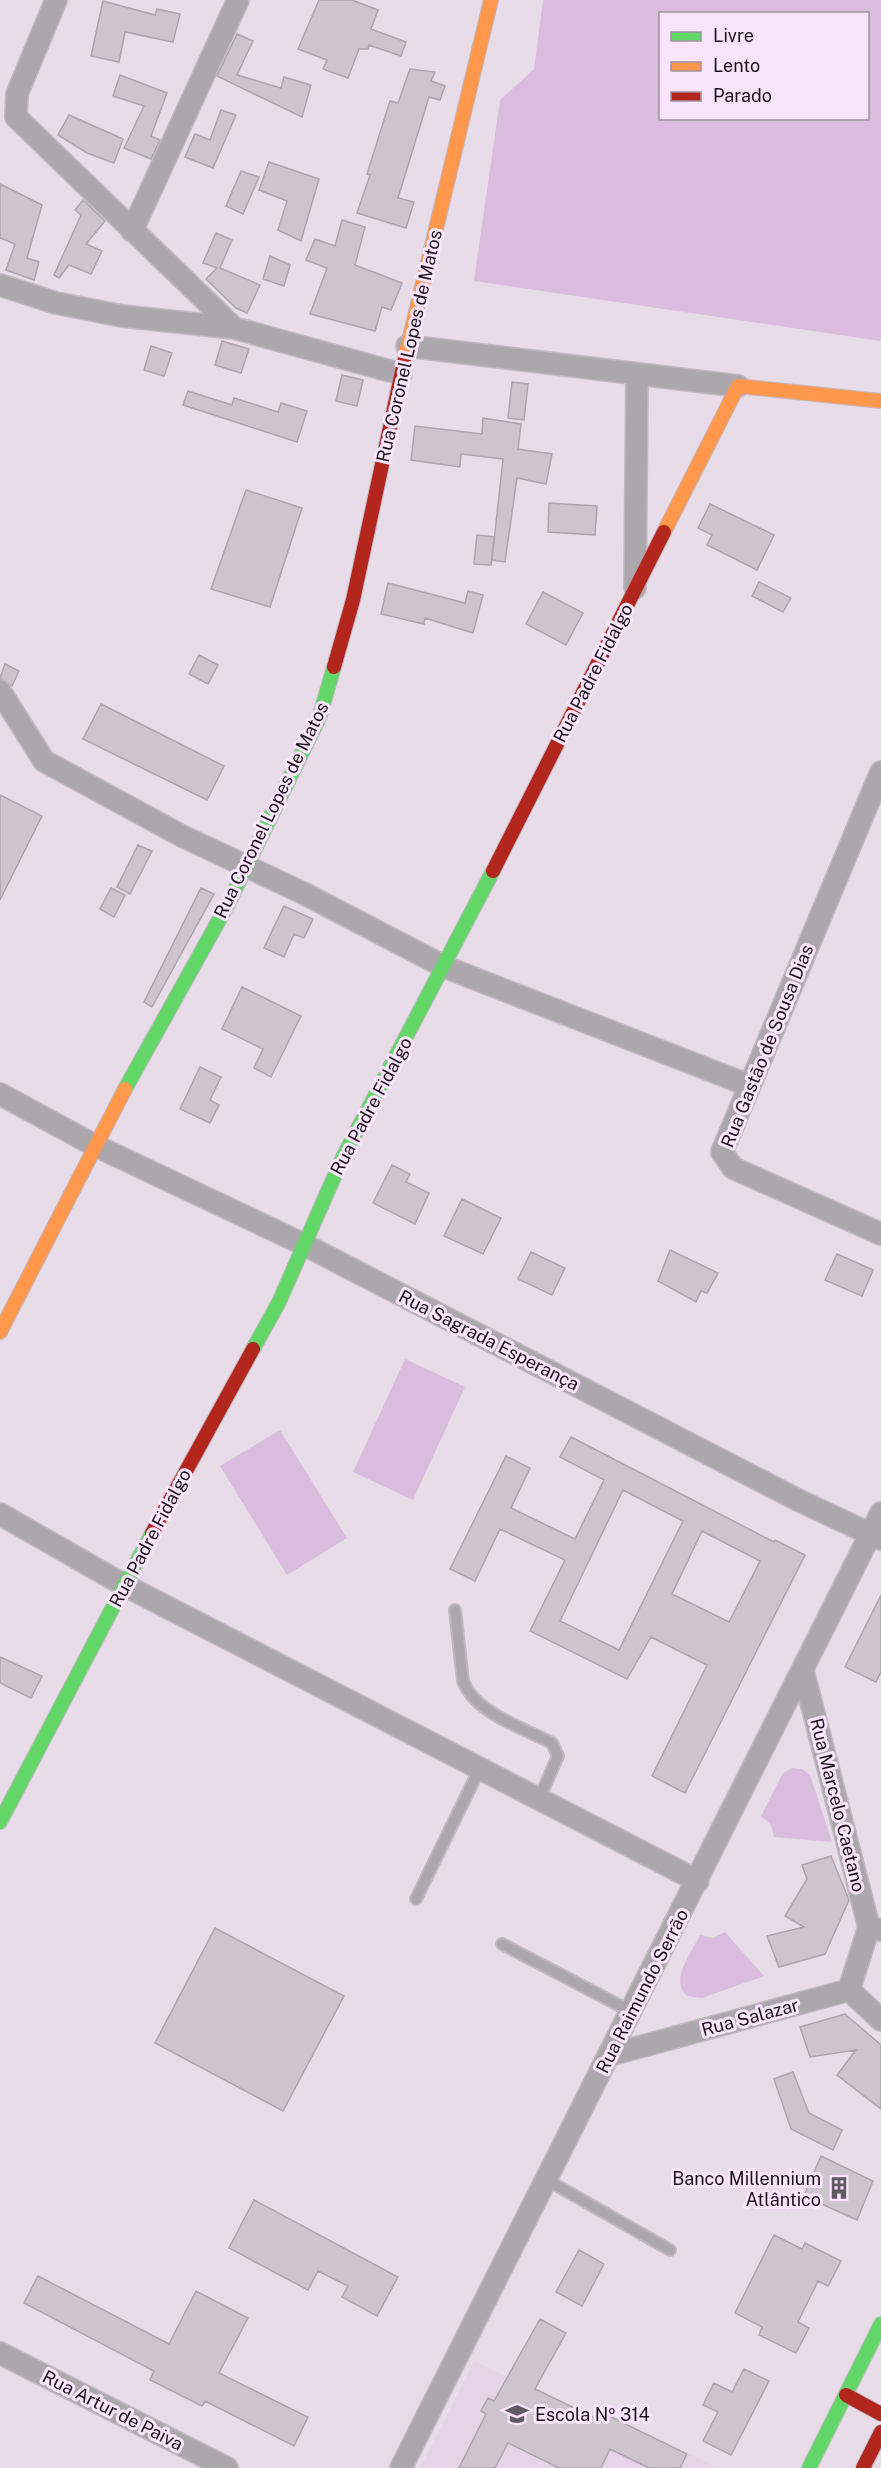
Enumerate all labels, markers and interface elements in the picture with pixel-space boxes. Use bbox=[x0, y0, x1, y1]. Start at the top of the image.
legend bbox=[659, 12, 869, 120]
text: Livre bbox=[713, 25, 754, 46]
text: Lento bbox=[713, 55, 760, 76]
text: Parado bbox=[713, 85, 772, 106]
street label: Rua Coronel Lopes de Matos bbox=[372, 228, 446, 464]
street label: Rua Padre Fidalgo bbox=[549, 600, 637, 746]
street label: Rua Coronel Lopes de Matos bbox=[209, 699, 333, 921]
street label: Rua Gastão de Sousa Dias bbox=[717, 941, 817, 1151]
street label: Rua Padre Fidalgo bbox=[326, 1034, 416, 1178]
street label: Rua Sagrada Esperança bbox=[395, 1285, 583, 1395]
street label: Rua Padre Fidalgo bbox=[105, 1466, 195, 1610]
street label: Rua Marcelo Caetano bbox=[806, 1716, 870, 1894]
street label: Rua Raimundo Serrão bbox=[592, 1906, 692, 2076]
street label: Rua Salazar bbox=[699, 1994, 801, 2040]
place label: Banco Millennium Atlântico bbox=[672, 2168, 821, 2210]
building icon: Banco Millennium Atlântico bbox=[826, 2175, 852, 2201]
street label: Rua Artur de Paiva bbox=[39, 2366, 187, 2454]
school or university icon: Escola Nº 314 bbox=[504, 2401, 530, 2427]
place label: Escola Nº 314 bbox=[535, 2404, 650, 2425]

